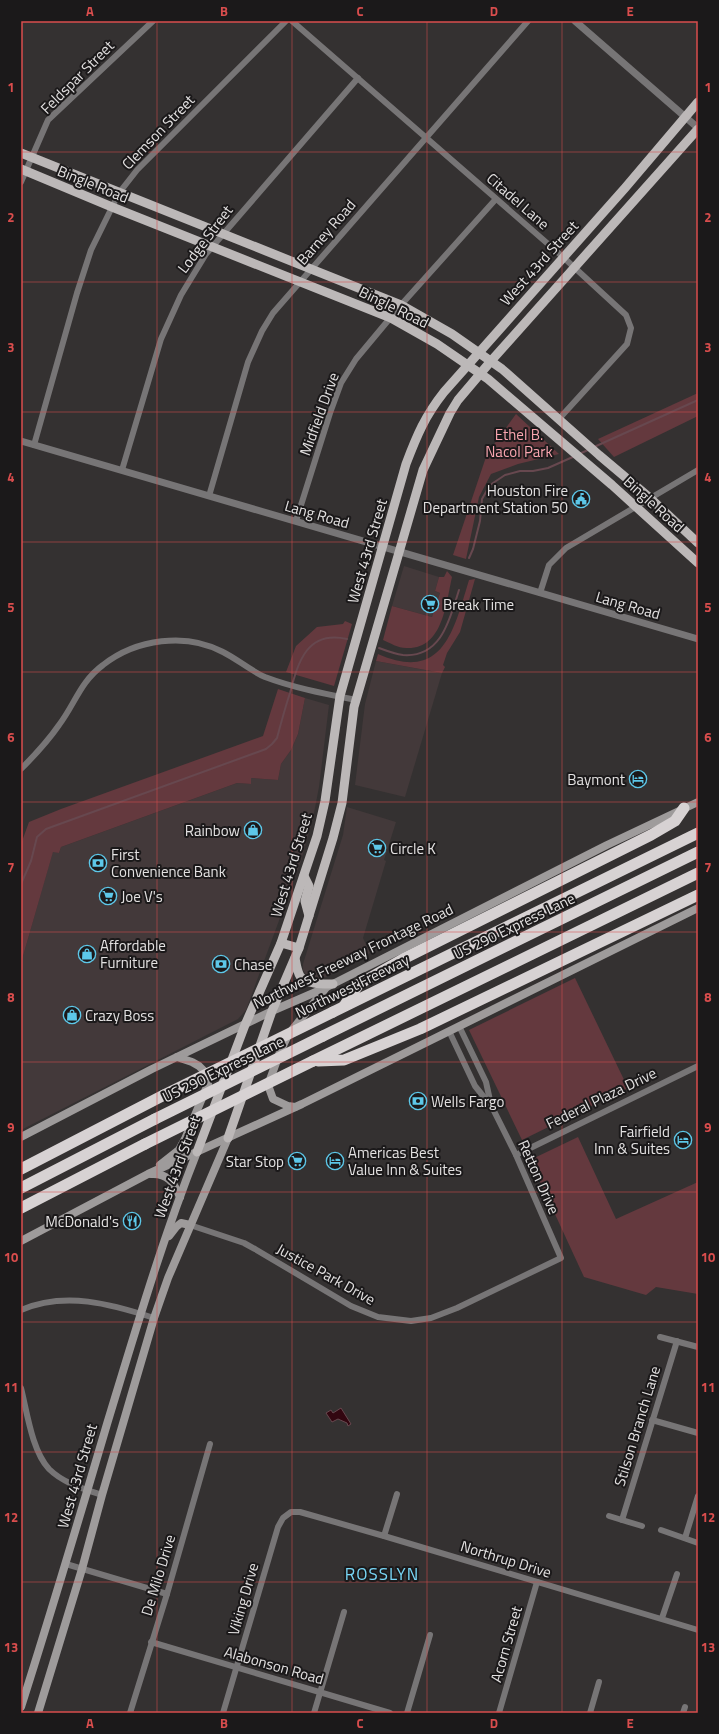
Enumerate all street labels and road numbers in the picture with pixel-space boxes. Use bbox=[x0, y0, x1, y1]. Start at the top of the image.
street label: Feldspar Street bbox=[35, 34, 120, 119]
street label: Clemson Street bbox=[116, 89, 200, 175]
street label: Bingle Road bbox=[54, 159, 132, 209]
street label: Citadel Lane bbox=[481, 167, 555, 235]
street label: Barney Road bbox=[291, 194, 361, 270]
street label: Lodge Street bbox=[172, 199, 239, 278]
street label: West 43rd Street bbox=[494, 215, 584, 311]
street label: Bingle Road bbox=[355, 280, 433, 334]
street label: Midfield Drive bbox=[293, 369, 345, 459]
street label: Bingle Road bbox=[618, 470, 690, 538]
street label: Lang Road bbox=[282, 494, 352, 534]
street label: West 43rd Street bbox=[341, 495, 393, 606]
street label: Lang Road bbox=[593, 585, 663, 625]
street label: West 43rd Street bbox=[264, 809, 318, 920]
street label: US 290 Express Lane bbox=[449, 887, 579, 965]
street label: Northwest Freeway Frontage Road bbox=[250, 900, 456, 1012]
street label: Northwest Freeway bbox=[292, 951, 412, 1021]
street label: US 290 Express Lane bbox=[158, 1030, 288, 1108]
street label: Federal Plaza Drive bbox=[542, 1061, 660, 1135]
street label: West 43rd Street bbox=[148, 1112, 206, 1222]
street label: Retton Drive bbox=[512, 1136, 566, 1218]
street label: Justice Park Drive bbox=[272, 1237, 380, 1311]
street label: Stilson Branch Lane bbox=[608, 1363, 666, 1489]
street label: West 43rd Street bbox=[51, 1420, 103, 1531]
street label: De Milo Drive bbox=[135, 1532, 181, 1618]
street label: Northrup Drive bbox=[458, 1534, 554, 1584]
street label: Viking Drive bbox=[222, 1560, 264, 1638]
street label: Acorn Street bbox=[484, 1602, 528, 1685]
street label: Alabonson Road bbox=[222, 1640, 326, 1690]

